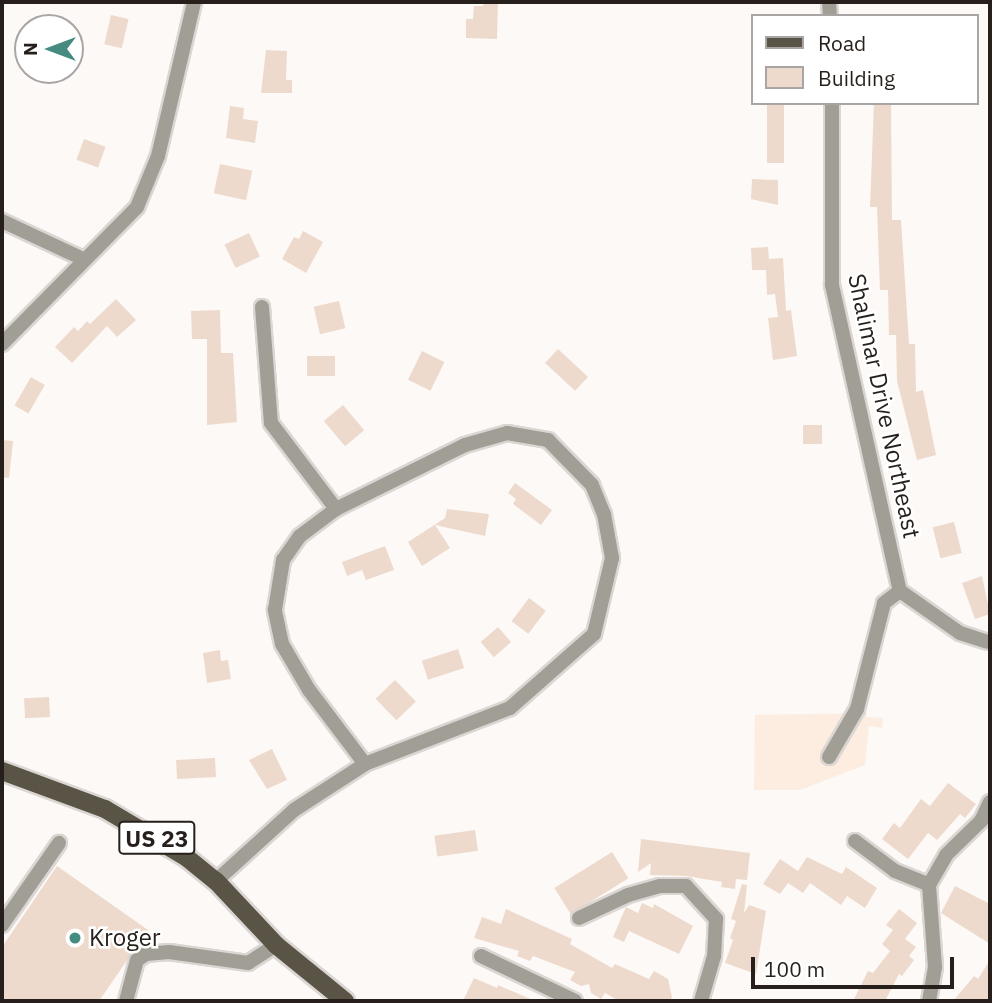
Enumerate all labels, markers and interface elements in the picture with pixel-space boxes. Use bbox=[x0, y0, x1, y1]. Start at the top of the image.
north arrow bbox=[14, 14, 84, 84]
legend bbox=[750, 14, 978, 105]
text: Road bbox=[818, 29, 866, 57]
text: N bbox=[18, 42, 42, 56]
text: Building bbox=[818, 64, 895, 92]
street label: Shalimar Drive Northeast bbox=[842, 271, 926, 541]
road number: US 23 bbox=[117, 818, 197, 858]
place label: Kroger bbox=[89, 924, 161, 952]
marker: Kroger bbox=[67, 930, 83, 946]
scale bar bbox=[754, 944, 957, 988]
text: 100 m bbox=[764, 955, 825, 983]

